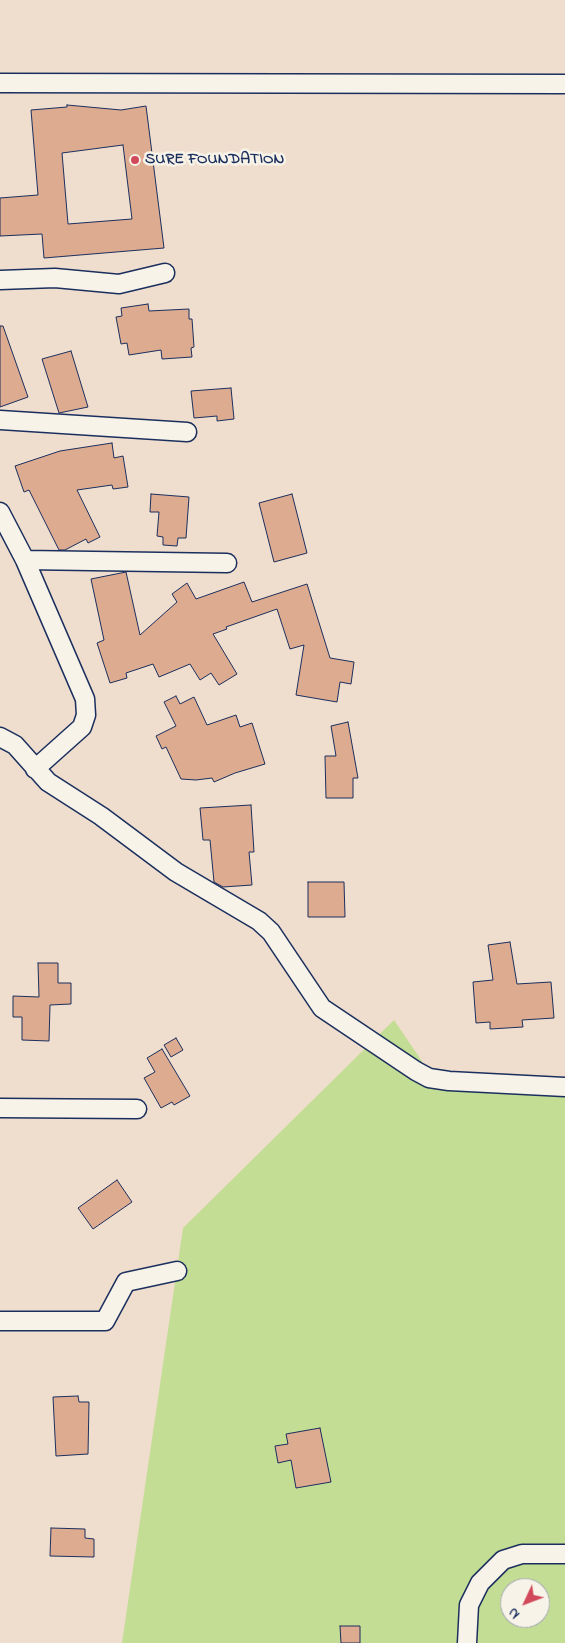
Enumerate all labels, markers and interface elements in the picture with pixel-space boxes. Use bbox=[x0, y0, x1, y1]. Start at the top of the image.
place label: SURE FOUNDATION bbox=[145, 150, 284, 170]
marker: SURE FOUNDATION bbox=[129, 154, 141, 166]
north arrow bbox=[500, 1578, 550, 1628]
text: N bbox=[503, 1602, 525, 1624]

